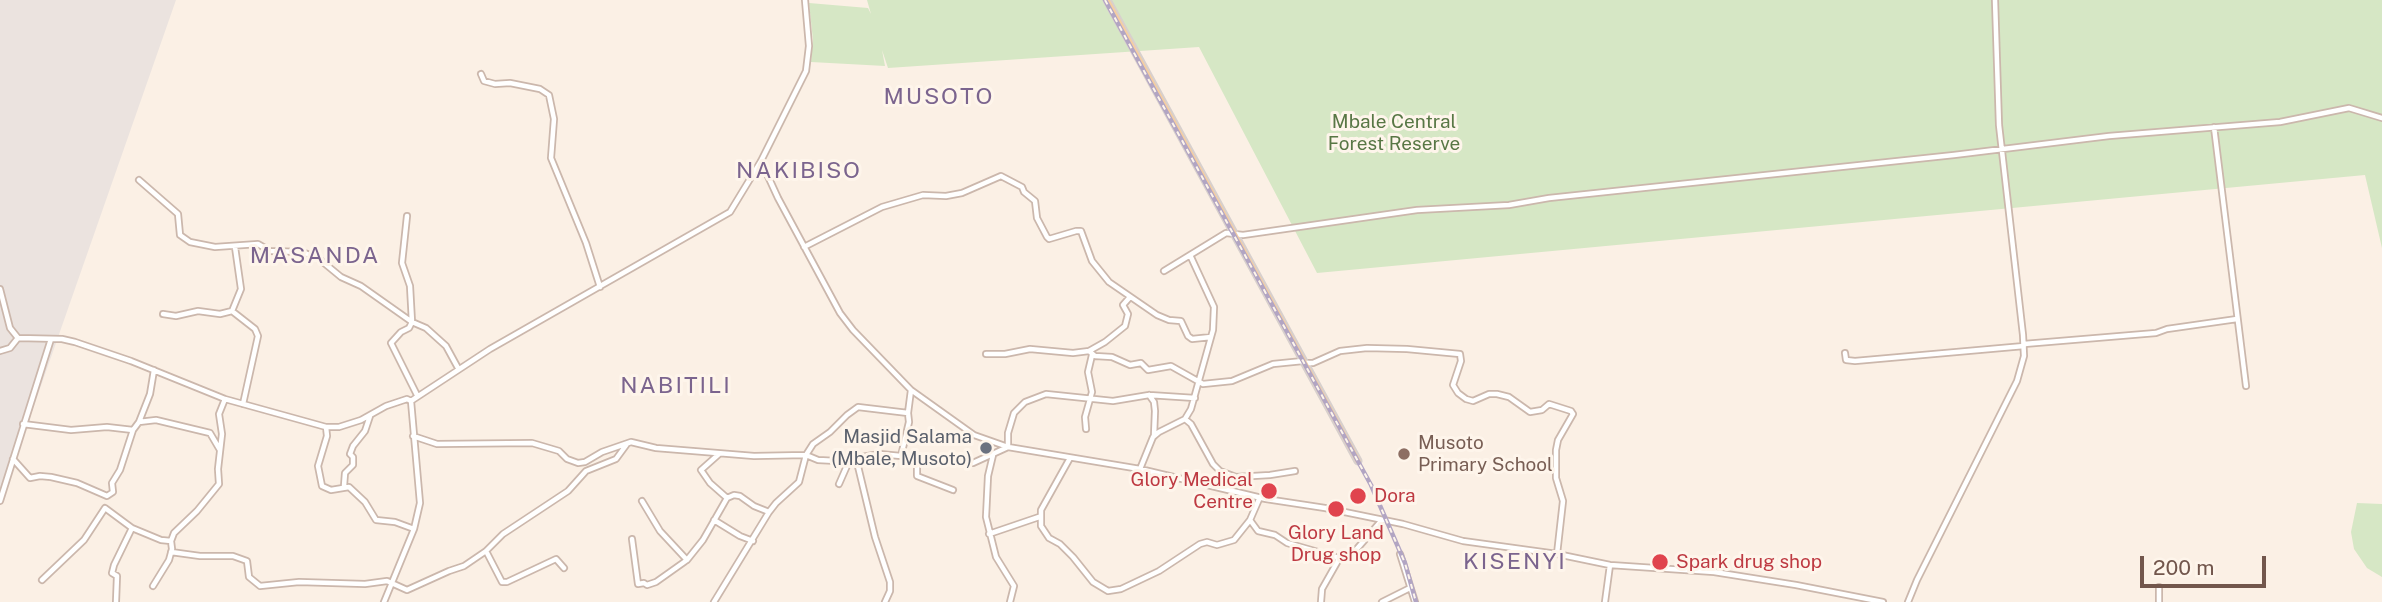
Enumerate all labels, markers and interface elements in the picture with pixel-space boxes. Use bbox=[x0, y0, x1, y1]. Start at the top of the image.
district label: MUSOTO bbox=[884, 83, 994, 111]
park label: Mbale Central Forest Reserve bbox=[1328, 111, 1460, 155]
district label: NAKIBISO bbox=[737, 157, 861, 185]
district label: MASANDA bbox=[251, 242, 379, 270]
district label: NABITILI bbox=[621, 372, 731, 400]
place label: Masjid Salama (Mbale, Musoto) bbox=[831, 426, 972, 470]
place label: Musoto Primary School bbox=[1418, 432, 1553, 476]
marker: Masjid Salama (Mbale, Musoto) bbox=[978, 440, 994, 456]
marker: Musoto Primary School bbox=[1396, 446, 1412, 462]
place label: Glory Medical Centre bbox=[1131, 469, 1253, 513]
marker: Glory Medical Centre bbox=[1259, 481, 1279, 501]
place label: Dora bbox=[1374, 485, 1416, 507]
marker: Dora bbox=[1348, 486, 1368, 506]
marker: Glory Land Drug shop bbox=[1326, 499, 1346, 519]
place label: Glory Land Drug shop bbox=[1288, 522, 1384, 566]
scale bar bbox=[2144, 542, 2270, 586]
district label: KISENYI bbox=[1464, 548, 1566, 576]
place label: Spark drug shop bbox=[1676, 551, 1822, 573]
marker: Spark drug shop bbox=[1650, 552, 1670, 572]
text: 200 m bbox=[2153, 555, 2214, 580]

